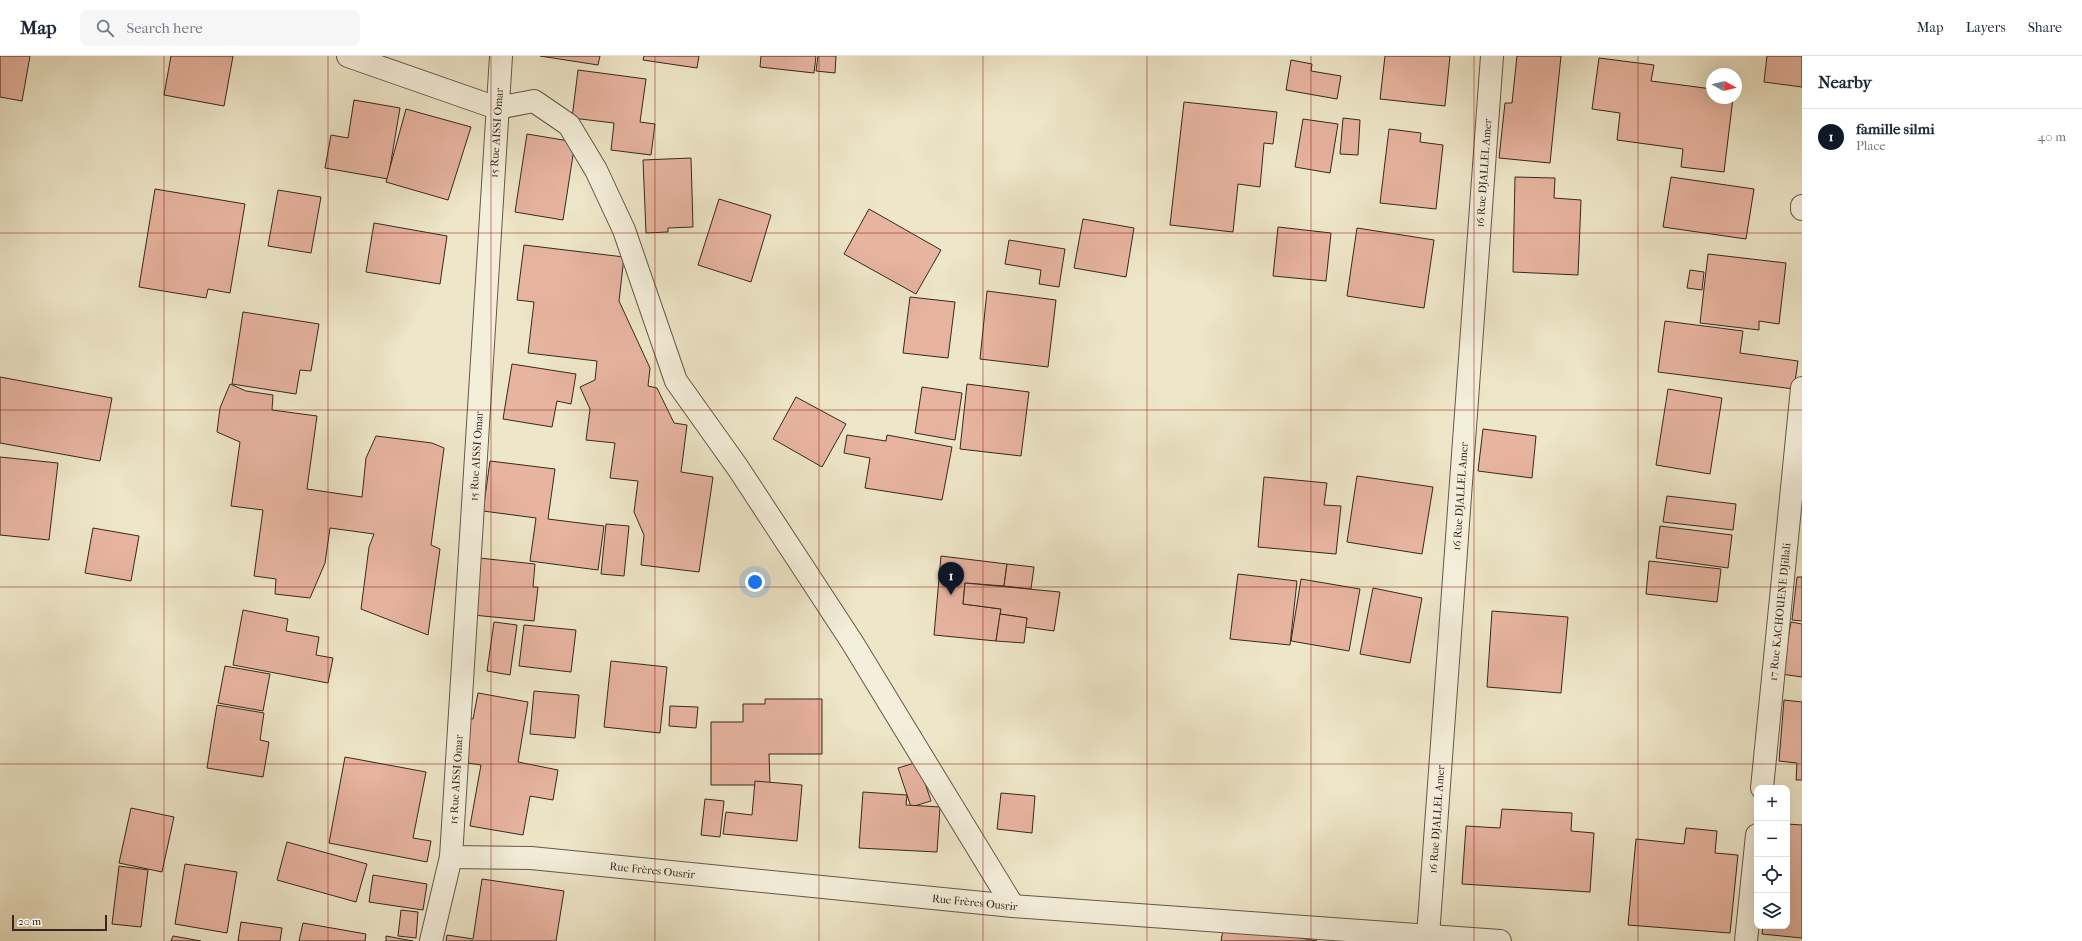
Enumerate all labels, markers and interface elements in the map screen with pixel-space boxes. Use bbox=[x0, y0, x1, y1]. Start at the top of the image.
search box bbox=[80, 10, 360, 46]
text: Map bbox=[20, 17, 56, 39]
icon: search bbox=[94, 17, 116, 39]
text: Search here bbox=[126, 19, 203, 37]
text: Map bbox=[1917, 19, 1944, 36]
text: Layers bbox=[1966, 19, 2006, 36]
text: Share bbox=[2028, 19, 2062, 36]
north arrow bbox=[1706, 68, 1742, 104]
text: Nearby bbox=[1818, 72, 1872, 92]
street label: 15 Rue AISSI Omar bbox=[487, 87, 506, 178]
street label: 16 Rue DJALLEL Amer bbox=[1473, 118, 1494, 228]
text: famille silmi bbox=[1856, 120, 1935, 138]
text: 1 bbox=[1829, 129, 1833, 144]
text: 40 m bbox=[2038, 129, 2066, 144]
text: Place bbox=[1856, 138, 1886, 153]
street label: 15 Rue AISSI Omar bbox=[467, 411, 485, 501]
street label: 16 Rue DJALLEL Amer bbox=[1450, 441, 1470, 551]
street label: 17 Rue KACHOUENE DJillali bbox=[1766, 542, 1793, 681]
pin: 1 bbox=[938, 562, 964, 595]
your location bbox=[745, 572, 765, 592]
street label: 15 Rue AISSI Omar bbox=[447, 734, 465, 825]
street label: 16 Rue DJALLEL Amer bbox=[1426, 764, 1447, 874]
map controls bbox=[1754, 785, 1790, 929]
button: + bbox=[1754, 785, 1790, 821]
button: − bbox=[1754, 821, 1790, 857]
button: locate bbox=[1754, 857, 1790, 893]
street label: Rue Frères Ousrir bbox=[609, 859, 696, 881]
street label: Rue Frères Ousrir bbox=[931, 891, 1018, 913]
button: layers bbox=[1754, 893, 1790, 929]
scale bar bbox=[12, 913, 107, 932]
text: 20 m bbox=[18, 915, 41, 928]

